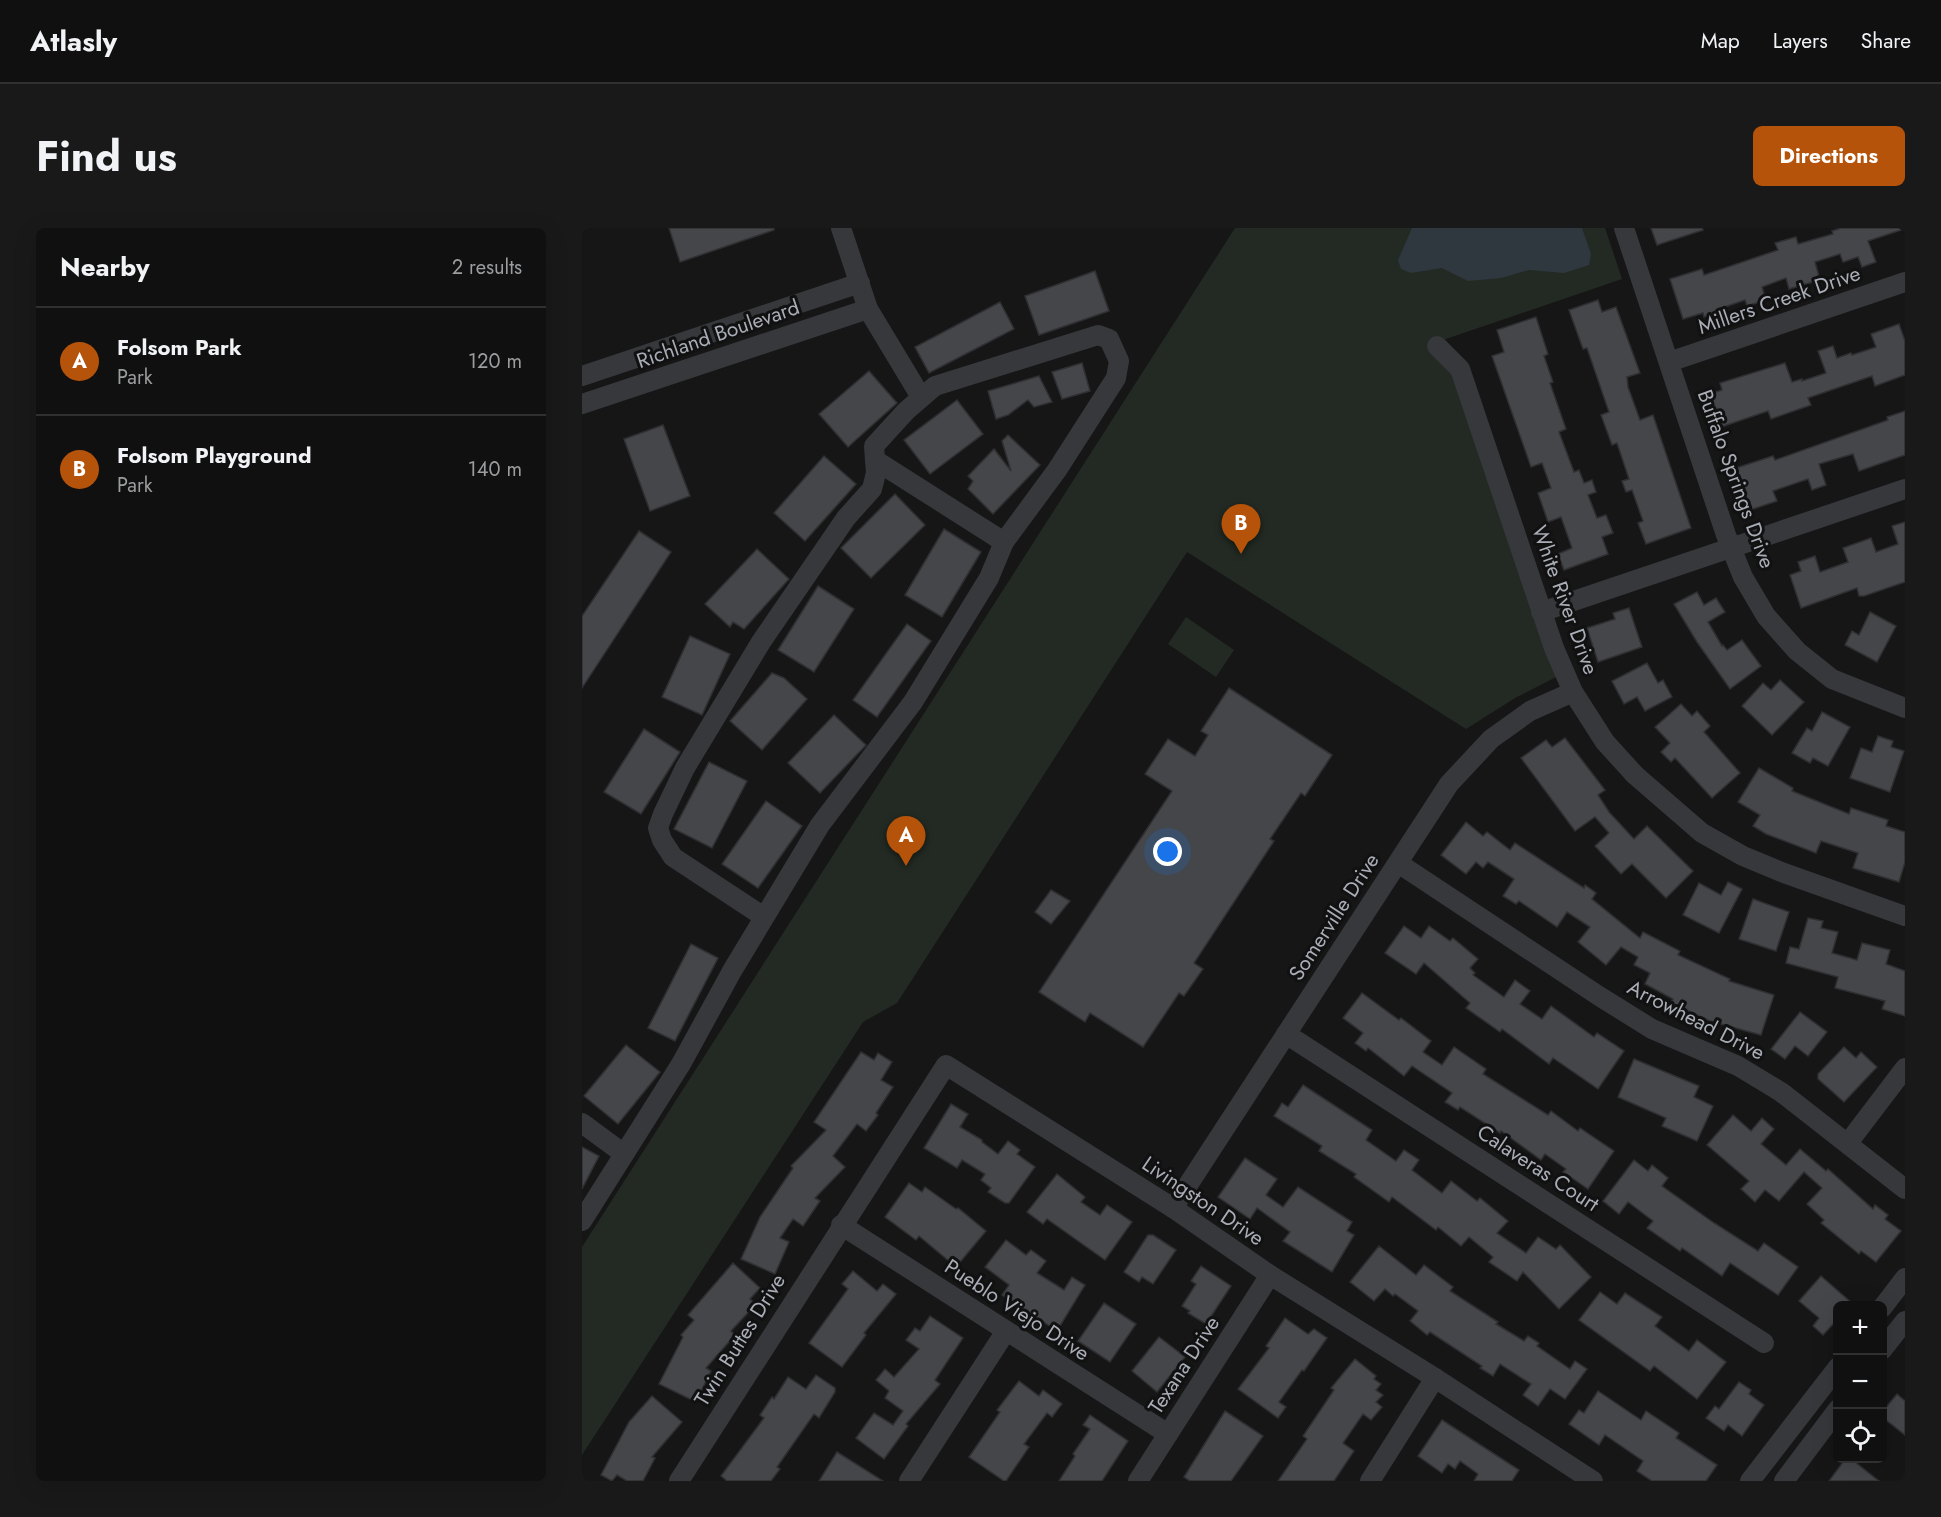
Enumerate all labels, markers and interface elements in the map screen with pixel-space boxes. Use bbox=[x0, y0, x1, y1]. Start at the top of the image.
text: Atlasly bbox=[30, 21, 117, 62]
text: Map bbox=[1701, 26, 1740, 56]
text: Layers bbox=[1773, 26, 1828, 56]
text: Share bbox=[1861, 26, 1911, 56]
text: Find us bbox=[36, 126, 177, 187]
button: Directions bbox=[1753, 126, 1905, 186]
text: Nearby bbox=[60, 248, 149, 286]
text: 2 results bbox=[452, 253, 522, 282]
street label: Millers Creek Drive bbox=[1694, 258, 1864, 342]
street label: Richland Boulevard bbox=[632, 292, 804, 376]
text: Folsom Park bbox=[117, 331, 242, 363]
text: A bbox=[72, 347, 87, 376]
text: 120 m bbox=[468, 347, 522, 376]
text: Park bbox=[117, 363, 153, 392]
street label: Buffalo Springs Drive bbox=[1690, 386, 1782, 573]
text: Folsom Playground bbox=[117, 439, 312, 471]
text: B bbox=[73, 455, 86, 484]
text: 140 m bbox=[468, 455, 522, 484]
text: Park bbox=[117, 471, 153, 500]
pin: B bbox=[1222, 504, 1260, 554]
street label: White River Drive bbox=[1524, 521, 1606, 679]
pin: A bbox=[886, 816, 926, 866]
your location bbox=[1153, 837, 1182, 866]
street label: Somerville Drive bbox=[1282, 847, 1386, 986]
street label: Arrowhead Drive bbox=[1622, 973, 1770, 1068]
street label: Calaveras Court bbox=[1471, 1117, 1605, 1219]
street label: Livingston Drive bbox=[1136, 1149, 1270, 1253]
street label: Pueblo Viejo Drive bbox=[939, 1252, 1095, 1368]
street label: Twin Buttes Drive bbox=[687, 1268, 793, 1412]
map controls bbox=[1833, 1301, 1887, 1463]
button: + bbox=[1833, 1301, 1887, 1355]
street label: Texana Drive bbox=[1141, 1310, 1227, 1420]
button: − bbox=[1833, 1355, 1887, 1409]
button: locate bbox=[1833, 1409, 1887, 1463]

